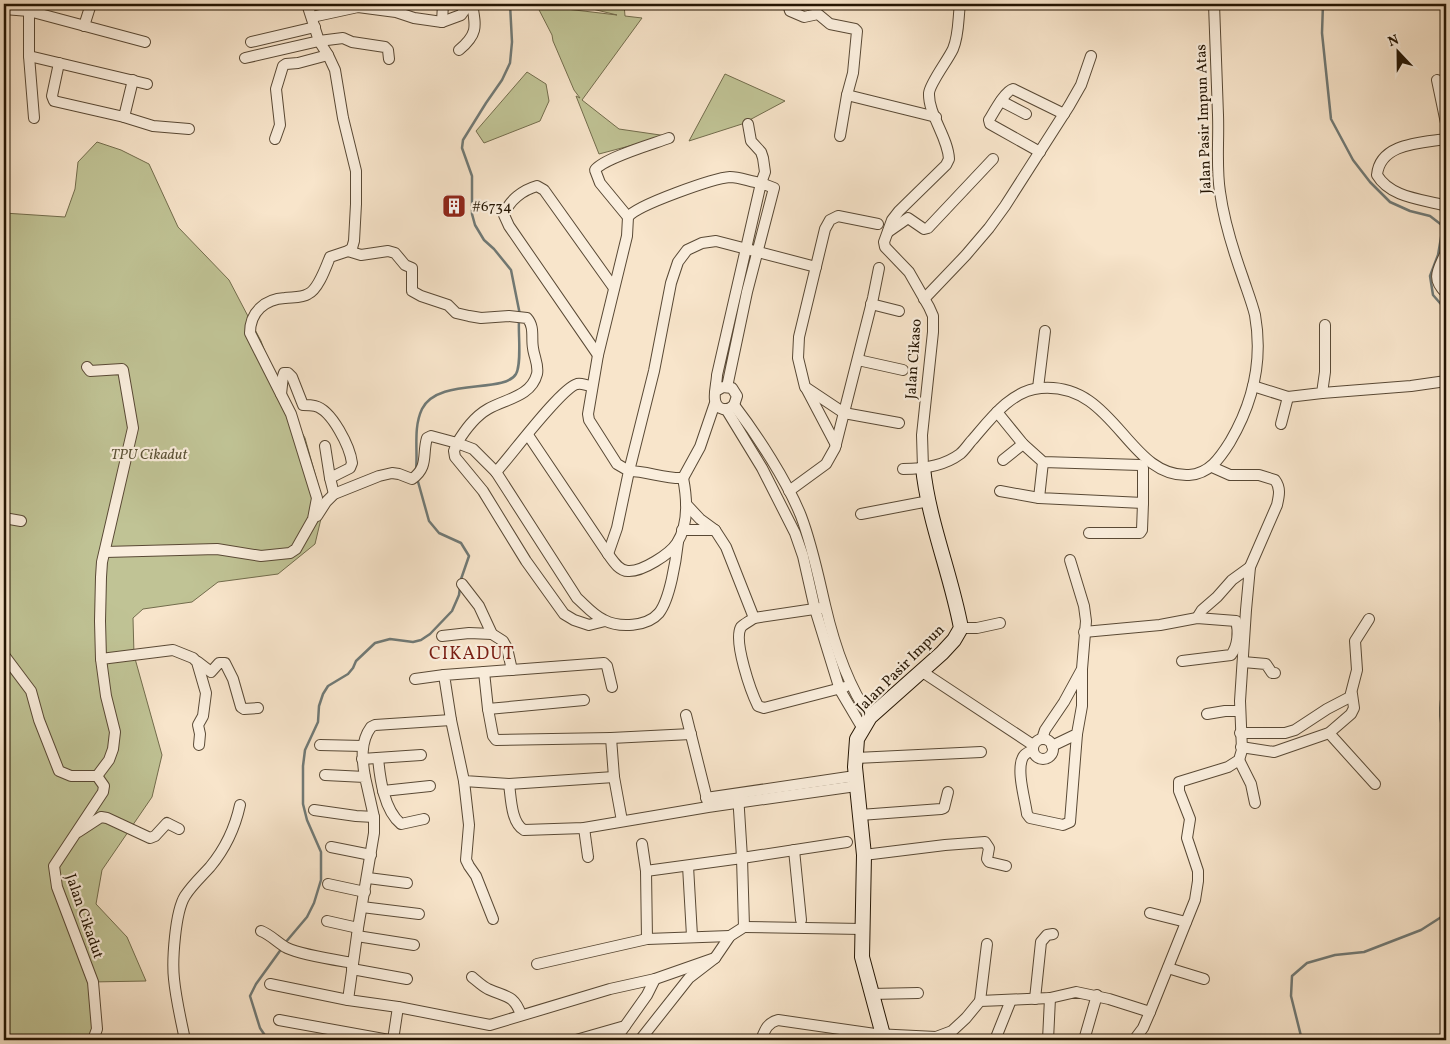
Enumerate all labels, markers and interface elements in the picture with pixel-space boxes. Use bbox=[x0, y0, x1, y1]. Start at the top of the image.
north arrow bbox=[1372, 28, 1422, 78]
text: N bbox=[1385, 31, 1402, 52]
street label: Jalan Pasir Impun Atas bbox=[1191, 44, 1218, 194]
building icon: #6734 bbox=[441, 193, 467, 219]
place label: #6734 bbox=[472, 197, 512, 218]
street label: Jalan Cikaso bbox=[901, 318, 928, 400]
park label: TPU Cikadut bbox=[111, 445, 188, 466]
street label: Jalan Pasir Impun bbox=[852, 620, 950, 718]
district label: CIKADUT bbox=[429, 642, 515, 667]
street label: Jalan Cikadut bbox=[59, 871, 108, 962]

